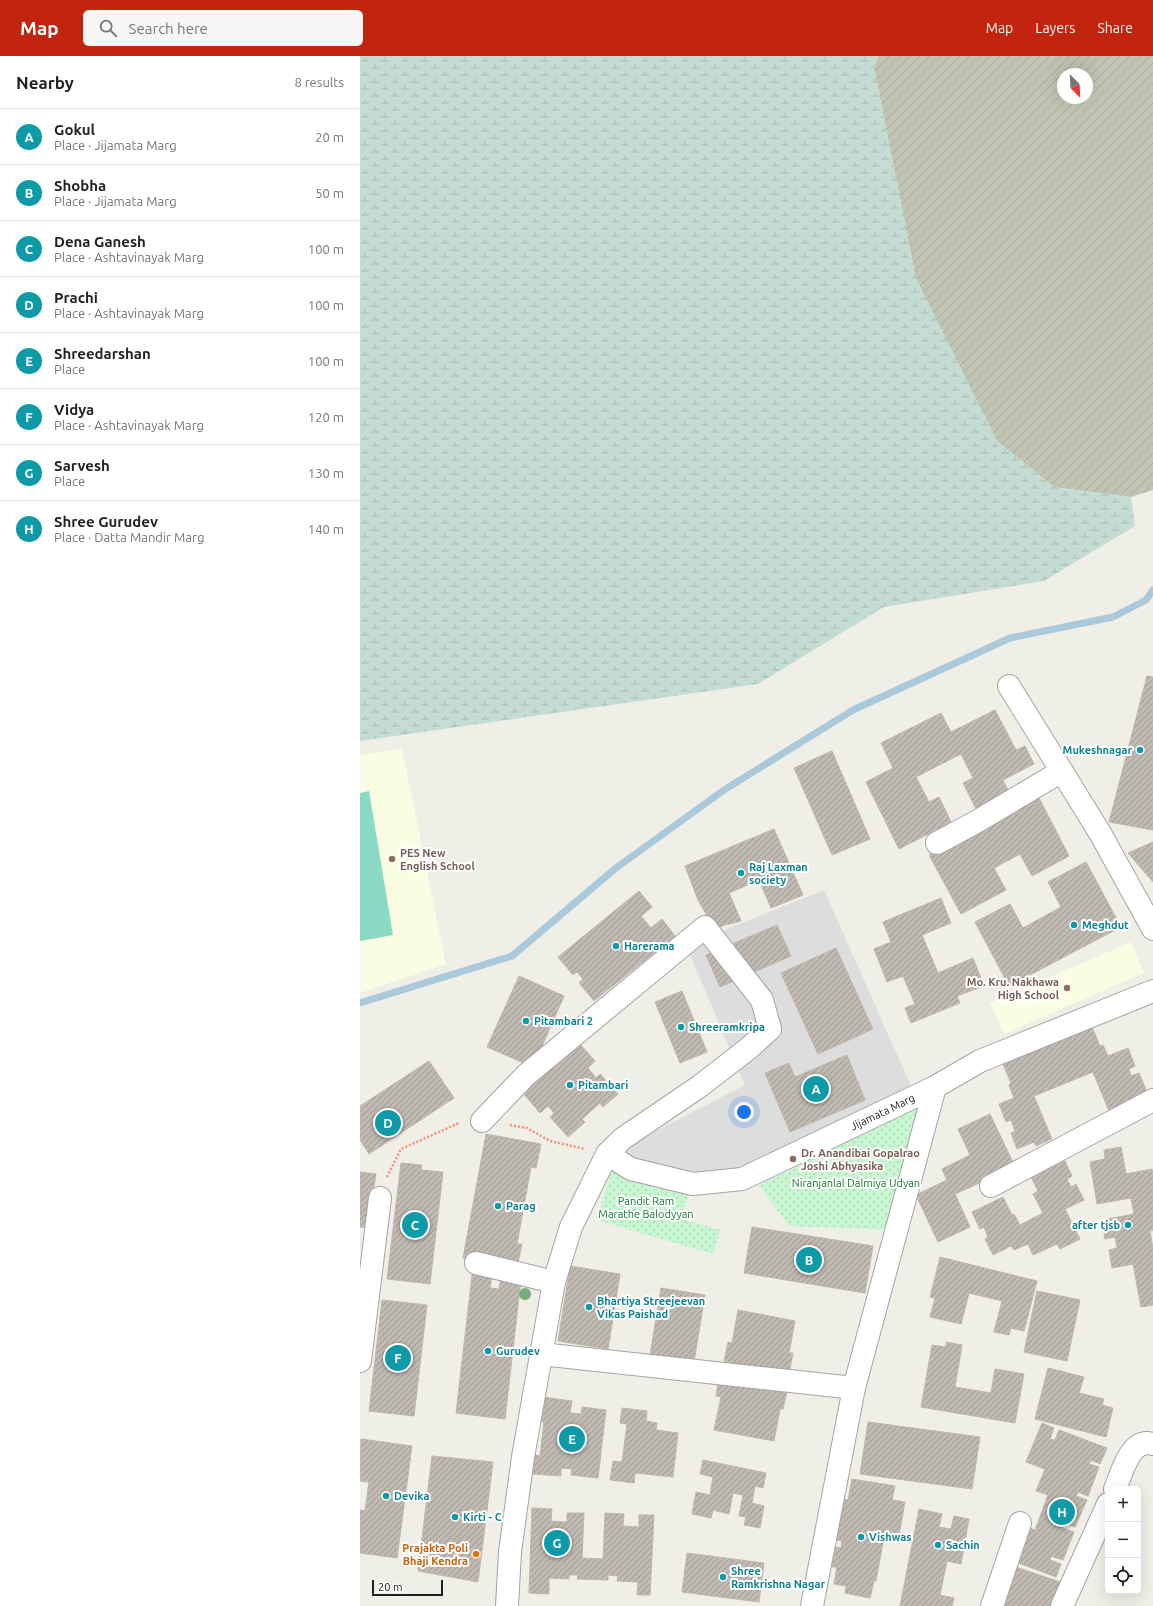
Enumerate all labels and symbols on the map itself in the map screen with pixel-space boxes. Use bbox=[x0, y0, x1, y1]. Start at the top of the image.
north arrow bbox=[1057, 68, 1093, 104]
place label: Mukeshnagar bbox=[1063, 744, 1132, 756]
marker: Mukeshnagar bbox=[1135, 745, 1145, 755]
place label: PES New English School bbox=[400, 847, 475, 872]
marker: PES New English School bbox=[387, 854, 397, 864]
place label: Raj Laxman society bbox=[749, 861, 808, 886]
marker: Raj Laxman society bbox=[736, 868, 746, 878]
place label: Meghdut bbox=[1082, 919, 1129, 931]
marker: Meghdut bbox=[1069, 920, 1079, 930]
place label: Harerama bbox=[624, 940, 675, 952]
marker: Harerama bbox=[611, 941, 621, 951]
place label: Mo. Kru. Nakhawa High School bbox=[967, 976, 1060, 1001]
marker: Mo. Kru. Nakhawa High School bbox=[1062, 983, 1072, 993]
place label: Pitambari 2 bbox=[534, 1015, 593, 1027]
marker: Pitambari 2 bbox=[521, 1016, 531, 1026]
place label: Shreeramkripa bbox=[689, 1021, 765, 1033]
marker: Shreeramkripa bbox=[676, 1022, 686, 1032]
pin: A bbox=[803, 1074, 829, 1104]
place label: Pitambari bbox=[578, 1079, 628, 1091]
marker: Pitambari bbox=[565, 1080, 575, 1090]
street label: Jijamata Marg bbox=[848, 1092, 917, 1132]
your location bbox=[734, 1102, 754, 1122]
pin: D bbox=[375, 1108, 401, 1138]
place label: Dr. Anandibai Gopalrao Joshi Abhyasika bbox=[801, 1147, 920, 1172]
marker: Dr. Anandibai Gopalrao Joshi Abhyasika bbox=[788, 1154, 798, 1164]
park label: Niranjanlal Dalmiya Udyan bbox=[792, 1177, 920, 1189]
park label: Pandit Ram Marathe Balodyyan bbox=[598, 1195, 694, 1220]
place label: Parag bbox=[506, 1200, 536, 1212]
marker: Parag bbox=[493, 1201, 503, 1211]
pin: C bbox=[402, 1210, 428, 1240]
place label: after tjsb bbox=[1072, 1219, 1120, 1231]
marker: after tjsb bbox=[1123, 1220, 1133, 1230]
pin: B bbox=[796, 1245, 822, 1275]
place label: Bhartiya Streejeevan Vikas Paishad bbox=[597, 1295, 705, 1320]
marker: Bhartiya Streejeevan Vikas Paishad bbox=[584, 1302, 594, 1312]
pin: F bbox=[385, 1343, 411, 1373]
place label: Gurudev bbox=[496, 1345, 540, 1357]
marker: Gurudev bbox=[483, 1346, 493, 1356]
pin: E bbox=[559, 1424, 585, 1454]
place label: Devika bbox=[394, 1490, 429, 1502]
marker: Devika bbox=[381, 1491, 391, 1501]
pin: H bbox=[1049, 1497, 1075, 1527]
place label: Kirti - C bbox=[463, 1511, 502, 1523]
marker: Kirti - C bbox=[450, 1512, 460, 1522]
pin: G bbox=[544, 1528, 570, 1558]
place label: Vishwas bbox=[869, 1531, 911, 1543]
marker: Vishwas bbox=[856, 1532, 866, 1542]
place label: Sachin bbox=[946, 1539, 980, 1551]
marker: Sachin bbox=[933, 1540, 943, 1550]
place label: Prajakta Poli Bhaji Kendra bbox=[402, 1542, 468, 1567]
marker: Prajakta Poli Bhaji Kendra bbox=[471, 1549, 481, 1559]
place label: Shree Ramkrishna Nagar bbox=[731, 1565, 825, 1590]
marker: Shree Ramkrishna Nagar bbox=[718, 1572, 728, 1582]
scale bar bbox=[372, 1578, 443, 1597]

